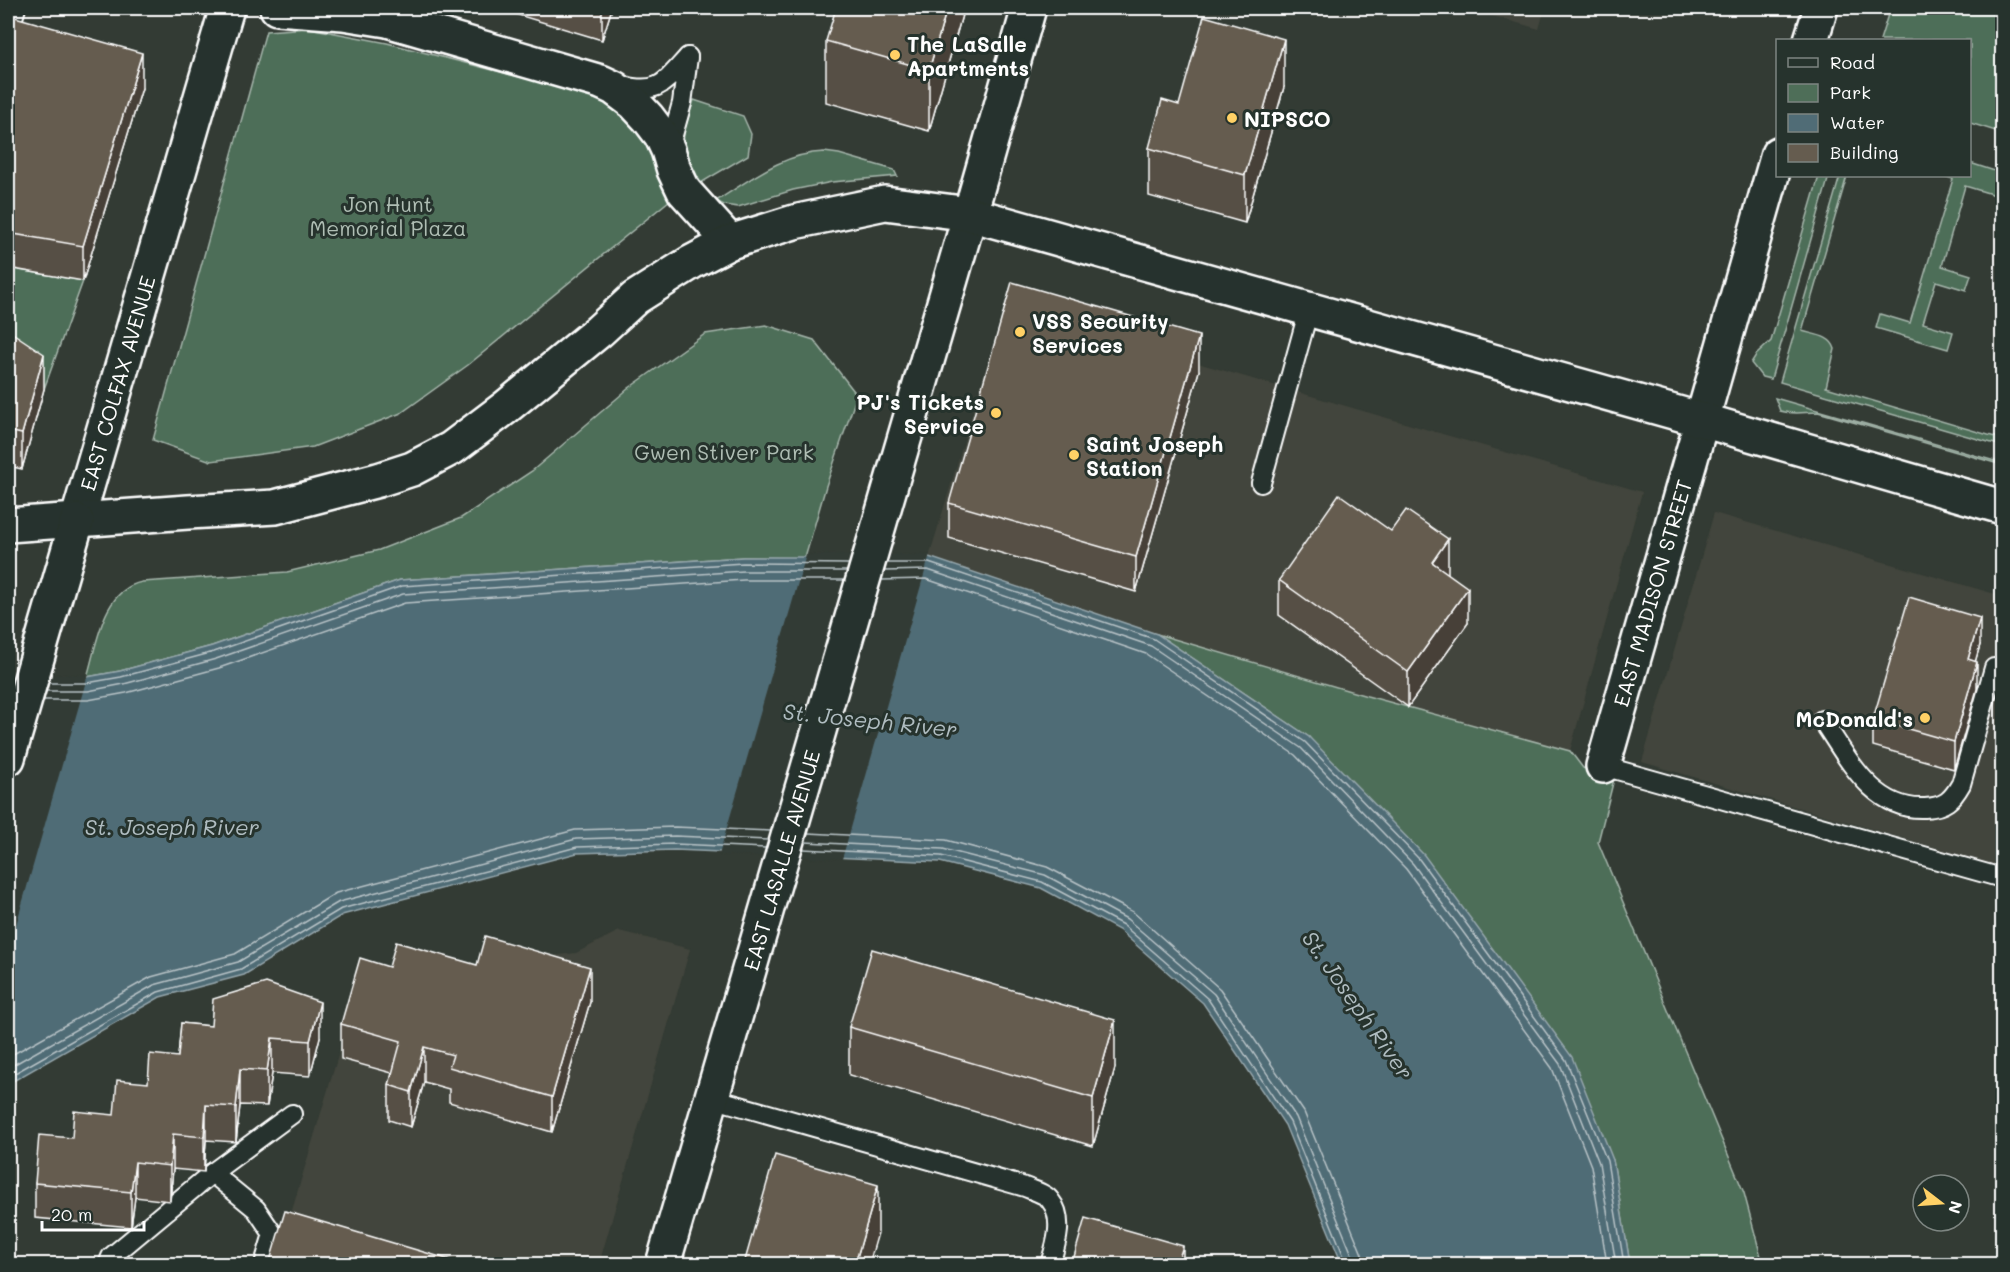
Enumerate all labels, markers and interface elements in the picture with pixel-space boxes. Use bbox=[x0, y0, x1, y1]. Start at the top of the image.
place label: The LaSalle Apartments bbox=[907, 30, 1029, 81]
legend bbox=[1776, 39, 1971, 177]
marker: The LaSalle Apartments bbox=[888, 48, 902, 62]
text: Road bbox=[1830, 50, 1875, 74]
text: Park bbox=[1830, 80, 1871, 104]
place label: NIPSCO bbox=[1244, 105, 1331, 132]
text: Water bbox=[1830, 110, 1885, 134]
marker: NIPSCO bbox=[1225, 111, 1239, 125]
text: Building bbox=[1830, 140, 1898, 164]
park label: Jon Hunt Memorial Plaza bbox=[310, 190, 466, 241]
street label: EAST COLFAX AVENUE bbox=[73, 272, 161, 494]
place label: VSS Security Services bbox=[1032, 307, 1169, 358]
marker: VSS Security Services bbox=[1013, 325, 1027, 339]
place label: PJ's Tickets Service bbox=[856, 388, 984, 439]
marker: PJ's Tickets Service bbox=[989, 406, 1003, 420]
place label: Saint Joseph Station bbox=[1086, 430, 1223, 481]
park label: Gwen Stiver Park bbox=[634, 438, 814, 465]
marker: Saint Joseph Station bbox=[1067, 448, 1081, 462]
street label: EAST MADISON STREET bbox=[1607, 476, 1697, 710]
water label: St. Joseph River bbox=[781, 696, 959, 744]
place label: McDonald's bbox=[1796, 705, 1913, 732]
marker: McDonald's bbox=[1918, 711, 1932, 725]
street label: EAST LASALLE AVENUE bbox=[737, 747, 825, 973]
water label: St. Joseph River bbox=[84, 812, 260, 841]
water label: St. Joseph River bbox=[1296, 925, 1420, 1085]
north arrow bbox=[1911, 1173, 1971, 1233]
scale bar bbox=[42, 1194, 144, 1232]
text: N bbox=[1944, 1199, 1968, 1216]
text: 20 m bbox=[51, 1202, 92, 1226]

